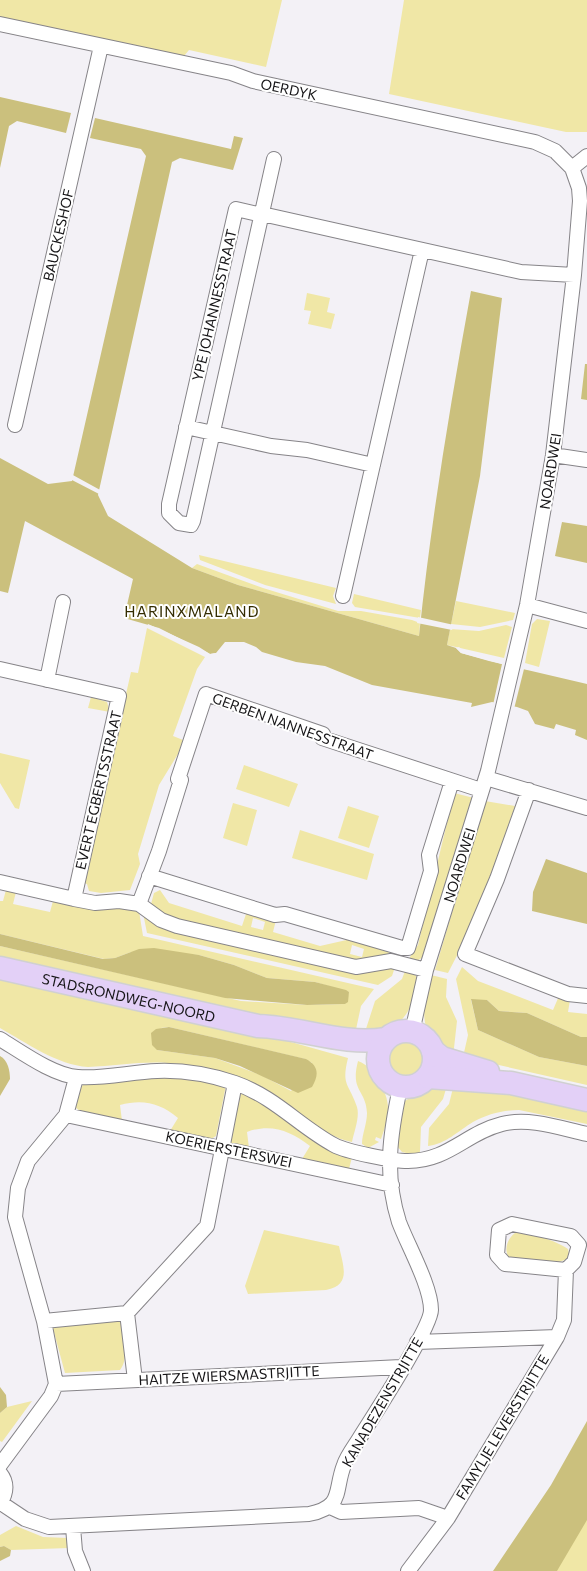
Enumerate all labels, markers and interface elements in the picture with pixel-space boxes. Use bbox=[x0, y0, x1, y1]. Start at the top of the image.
street label: OERDYK bbox=[259, 75, 319, 103]
street label: BAUCKESHOF bbox=[39, 187, 77, 283]
street label: YPE JOHANNESSTRAAT bbox=[188, 227, 240, 383]
street label: NOARDWEI bbox=[536, 432, 564, 510]
district label: HARINXMALAND bbox=[124, 602, 260, 620]
street label: GERBEN NANNESSTRAAT bbox=[210, 689, 376, 763]
street label: EVERT EGBERTSSTRAAT bbox=[71, 709, 125, 871]
street label: NOARDWEI bbox=[440, 826, 478, 904]
street label: STADSRONDWEG-NOORD bbox=[40, 969, 217, 1025]
street label: KOERIERSTERSWEI bbox=[164, 1127, 294, 1171]
street label: KANADEZENSTRJITTE bbox=[338, 1334, 426, 1470]
street label: FAMYLJE LEVERSTRJITTE bbox=[452, 1351, 552, 1503]
street label: HAITZE WIERSMASTRJITTE bbox=[138, 1362, 320, 1388]

